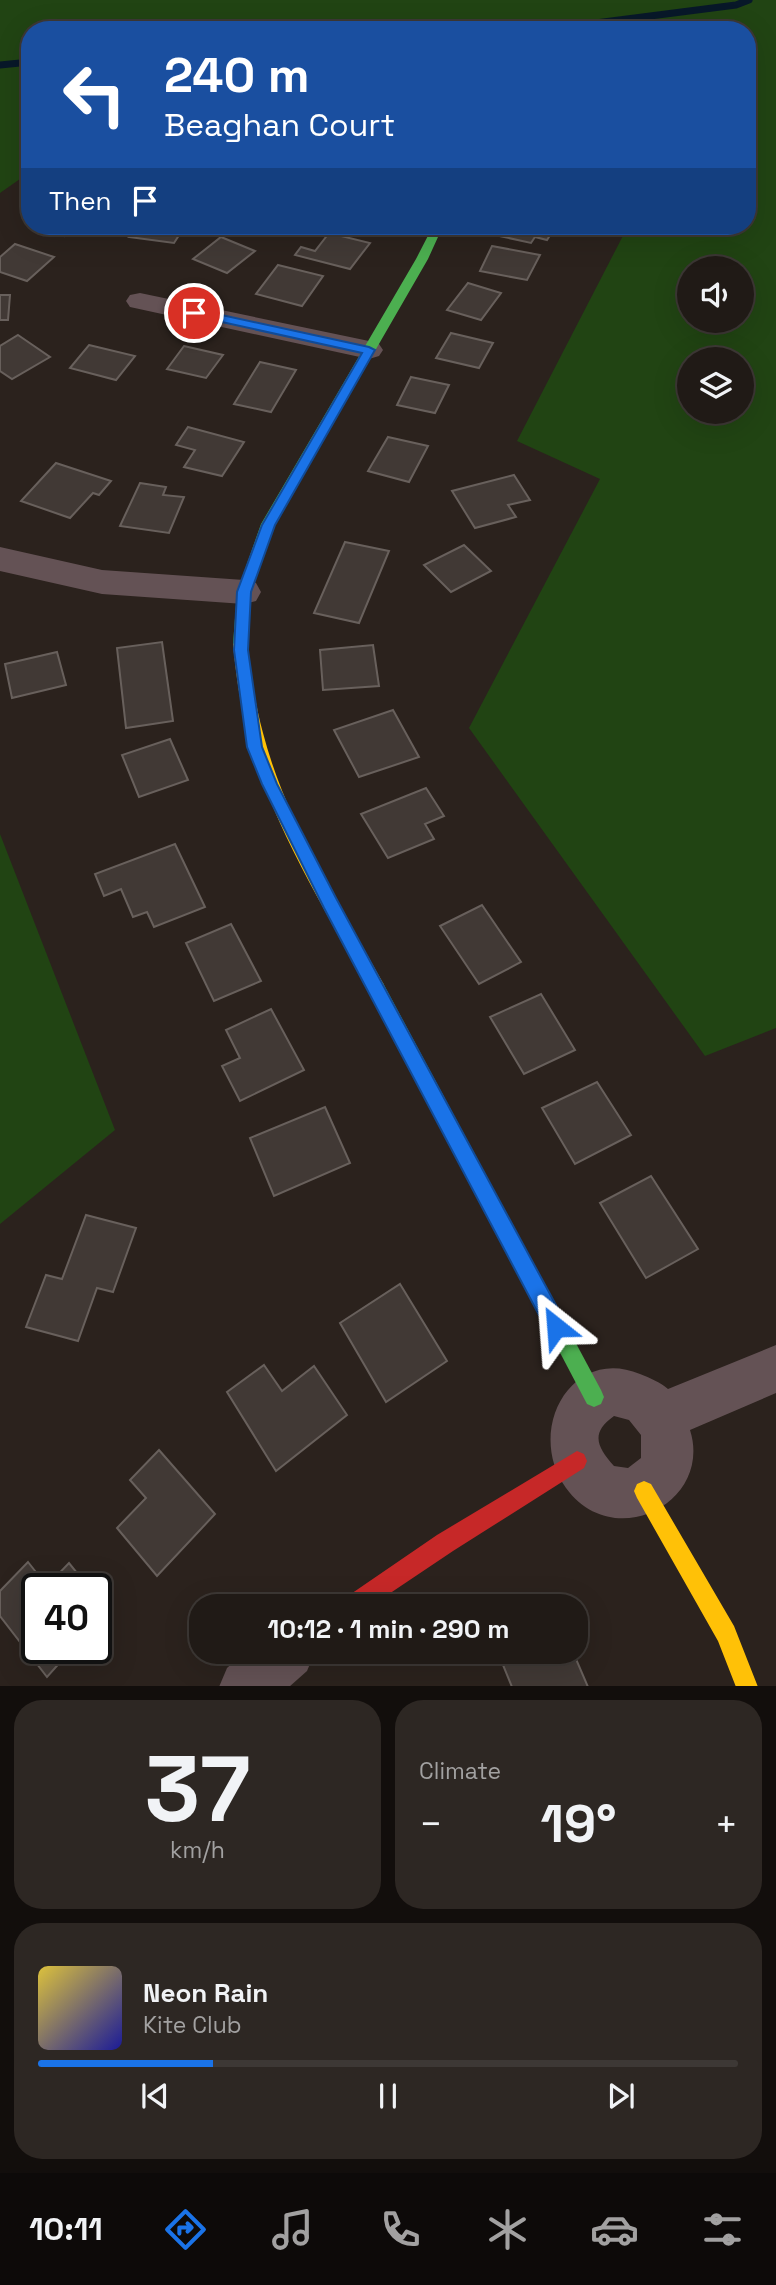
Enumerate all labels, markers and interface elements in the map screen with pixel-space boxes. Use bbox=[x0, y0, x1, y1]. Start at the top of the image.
text: 240 m bbox=[164, 44, 310, 106]
icon: left bbox=[49, 49, 140, 140]
text: Beaghan Court bbox=[164, 105, 395, 145]
icon: arrive bbox=[126, 182, 164, 220]
text: Then bbox=[49, 184, 112, 218]
map controls bbox=[677, 256, 754, 424]
button: sound bbox=[677, 256, 754, 333]
pin bbox=[164, 283, 224, 343]
icon: arrive bbox=[175, 294, 213, 332]
button: layers bbox=[677, 347, 754, 424]
position arrow bbox=[519, 1290, 593, 1364]
speed limit sign: 40 bbox=[21, 1573, 112, 1664]
text: 10:12 · 1 min · 290 m bbox=[268, 1612, 509, 1646]
text: 37 bbox=[145, 1731, 250, 1848]
text: Climate bbox=[419, 1756, 501, 1786]
text: 19° bbox=[540, 1791, 617, 1857]
text: − bbox=[419, 1800, 443, 1848]
text: + bbox=[714, 1800, 738, 1848]
text: km/h bbox=[170, 1835, 225, 1865]
text: Neon Rain bbox=[143, 1976, 268, 2010]
text: Kite Club bbox=[143, 2010, 242, 2040]
icon: previous bbox=[136, 2077, 174, 2115]
icon: pause bbox=[369, 2077, 407, 2115]
icon: next bbox=[602, 2077, 640, 2115]
icon: directions bbox=[161, 2205, 210, 2254]
icon: music bbox=[268, 2205, 317, 2254]
icon: phone bbox=[376, 2205, 425, 2254]
icon: climate bbox=[483, 2205, 532, 2254]
icon: car bbox=[590, 2205, 639, 2254]
icon: filters bbox=[698, 2205, 747, 2254]
text: 10:11 bbox=[29, 2209, 103, 2249]

